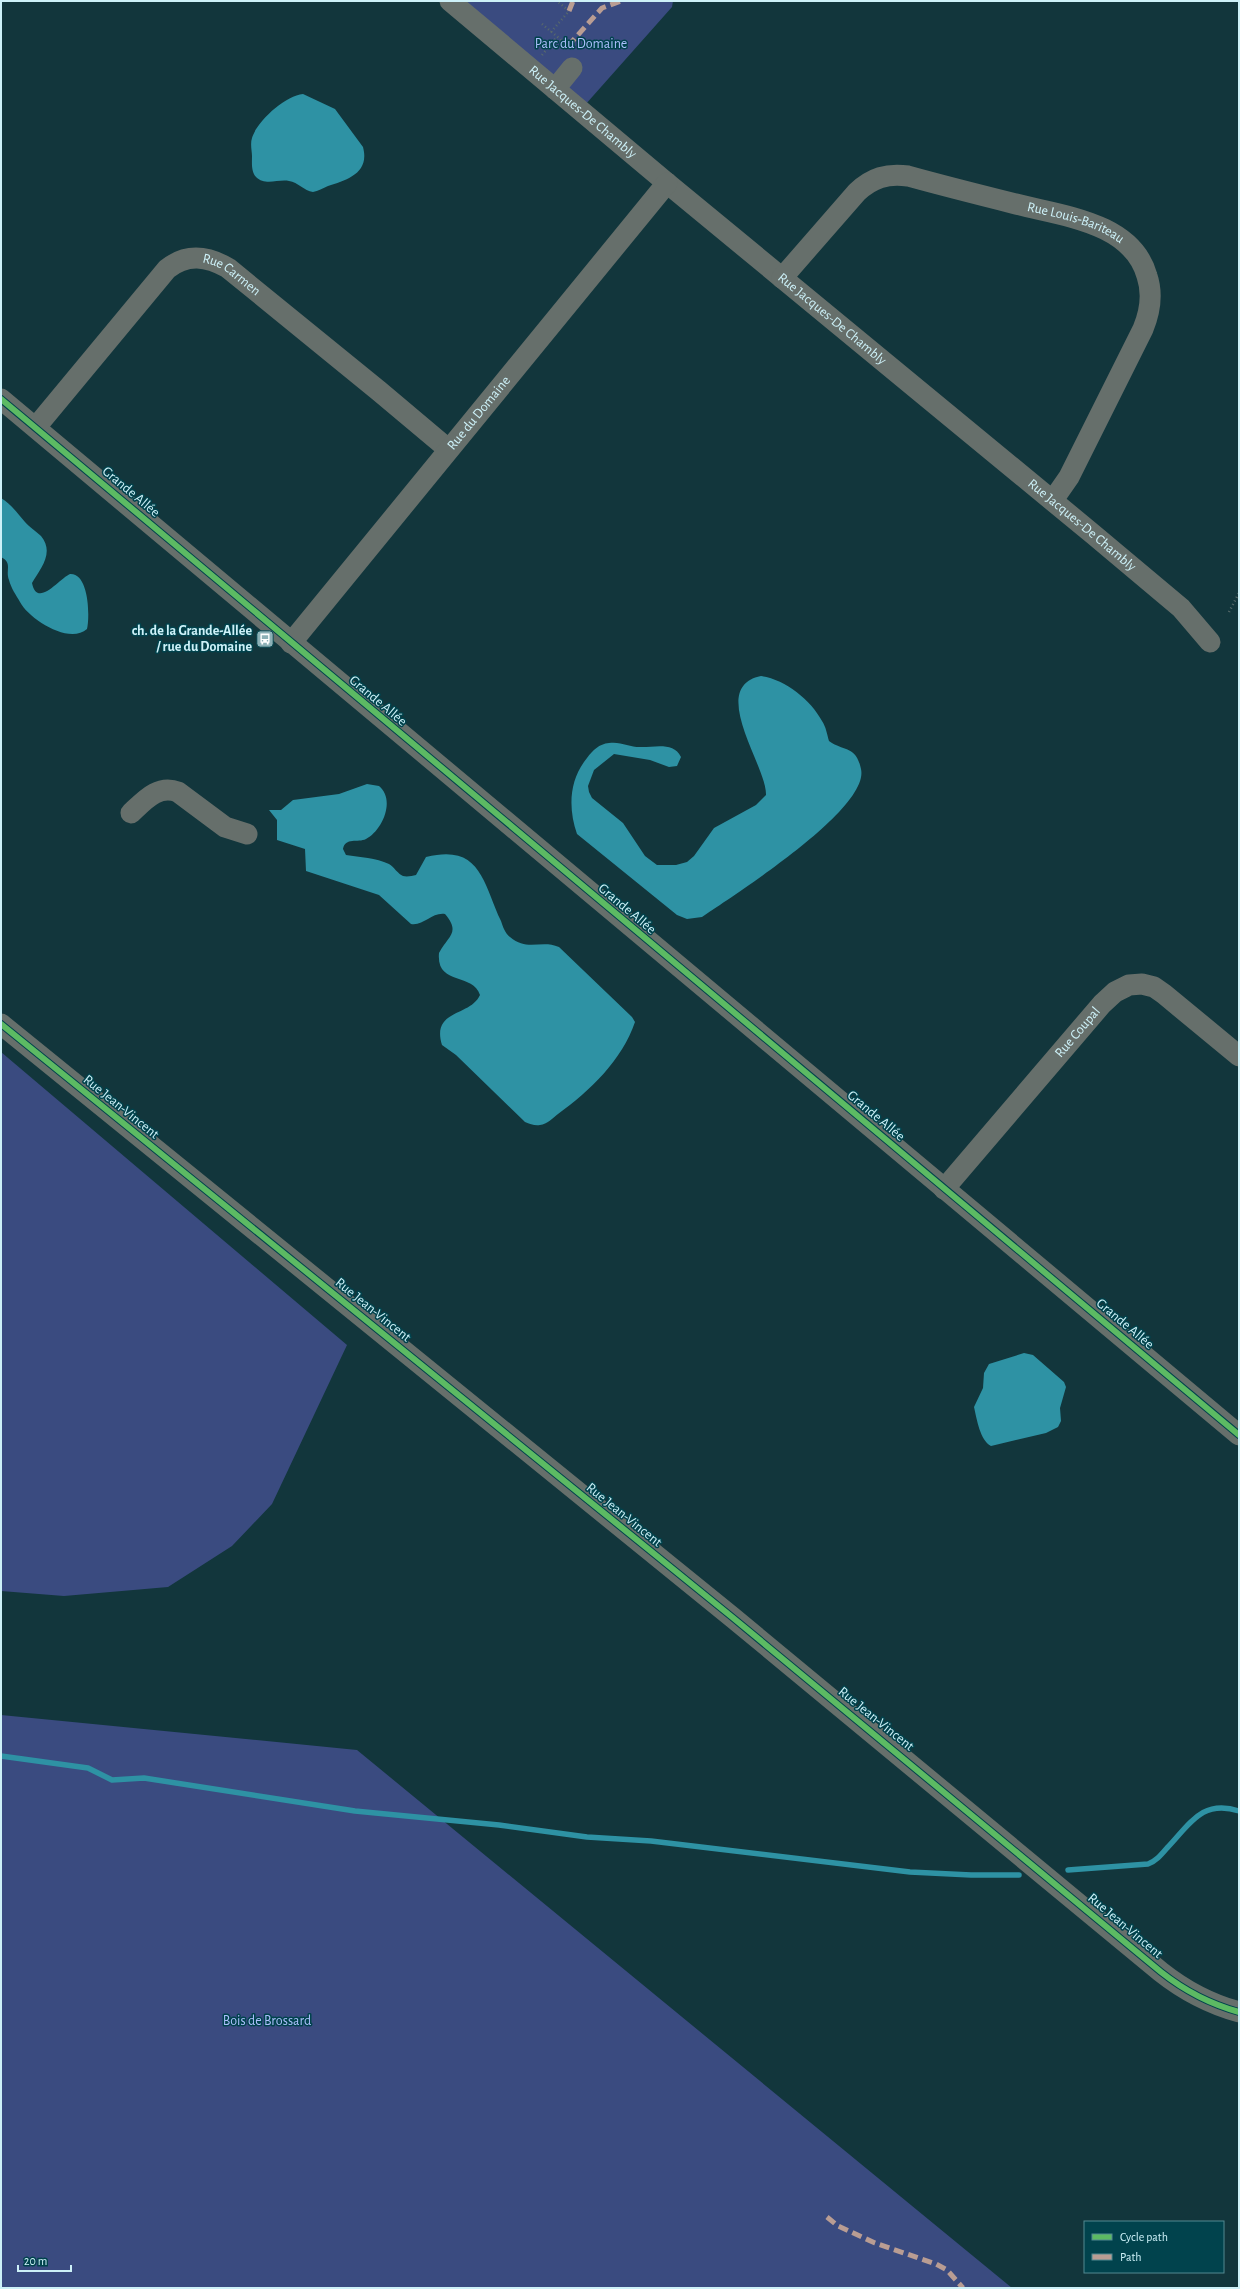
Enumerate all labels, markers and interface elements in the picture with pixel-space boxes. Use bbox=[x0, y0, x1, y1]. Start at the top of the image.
park label: Parc du Domaine bbox=[535, 37, 627, 51]
street label: Rue Jacques-De Chambly bbox=[526, 63, 639, 161]
street label: Rue Louis-Bariteau bbox=[1026, 200, 1127, 246]
street label: Rue Carmen bbox=[201, 252, 263, 298]
street label: Rue Jacques-De Chambly bbox=[775, 270, 889, 368]
street label: Rue du Domaine bbox=[445, 374, 513, 453]
street label: Grande Allée bbox=[100, 464, 162, 520]
street label: Rue Jacques-De Chambly bbox=[1025, 477, 1139, 574]
place label: ch. de la Grande-Allée / rue du Domaine bbox=[132, 624, 252, 654]
bus stop icon: ch. de la Grande-Allée / rue du Domaine bbox=[255, 629, 275, 649]
street label: Grande Allée bbox=[347, 673, 409, 729]
street label: Grande Allée bbox=[596, 881, 658, 937]
street label: Rue Coupal bbox=[1052, 1004, 1103, 1060]
street label: Rue Jean-Vincent bbox=[81, 1072, 162, 1142]
street label: Grande Allée bbox=[845, 1088, 907, 1144]
street label: Rue Jean-Vincent bbox=[333, 1275, 414, 1345]
street label: Grande Allée bbox=[1094, 1296, 1156, 1352]
street label: Rue Jean-Vincent bbox=[584, 1480, 665, 1550]
street label: Rue Jean-Vincent bbox=[836, 1684, 917, 1754]
street label: Rue Jean-Vincent bbox=[1085, 1891, 1165, 1961]
park label: Bois de Brossard bbox=[223, 2014, 311, 2028]
legend bbox=[1084, 2221, 1224, 2273]
text: Cycle path bbox=[1120, 2231, 1168, 2244]
scale bar bbox=[18, 2247, 71, 2273]
text: Path bbox=[1120, 2251, 1142, 2263]
text: 20 m bbox=[24, 2255, 47, 2267]

